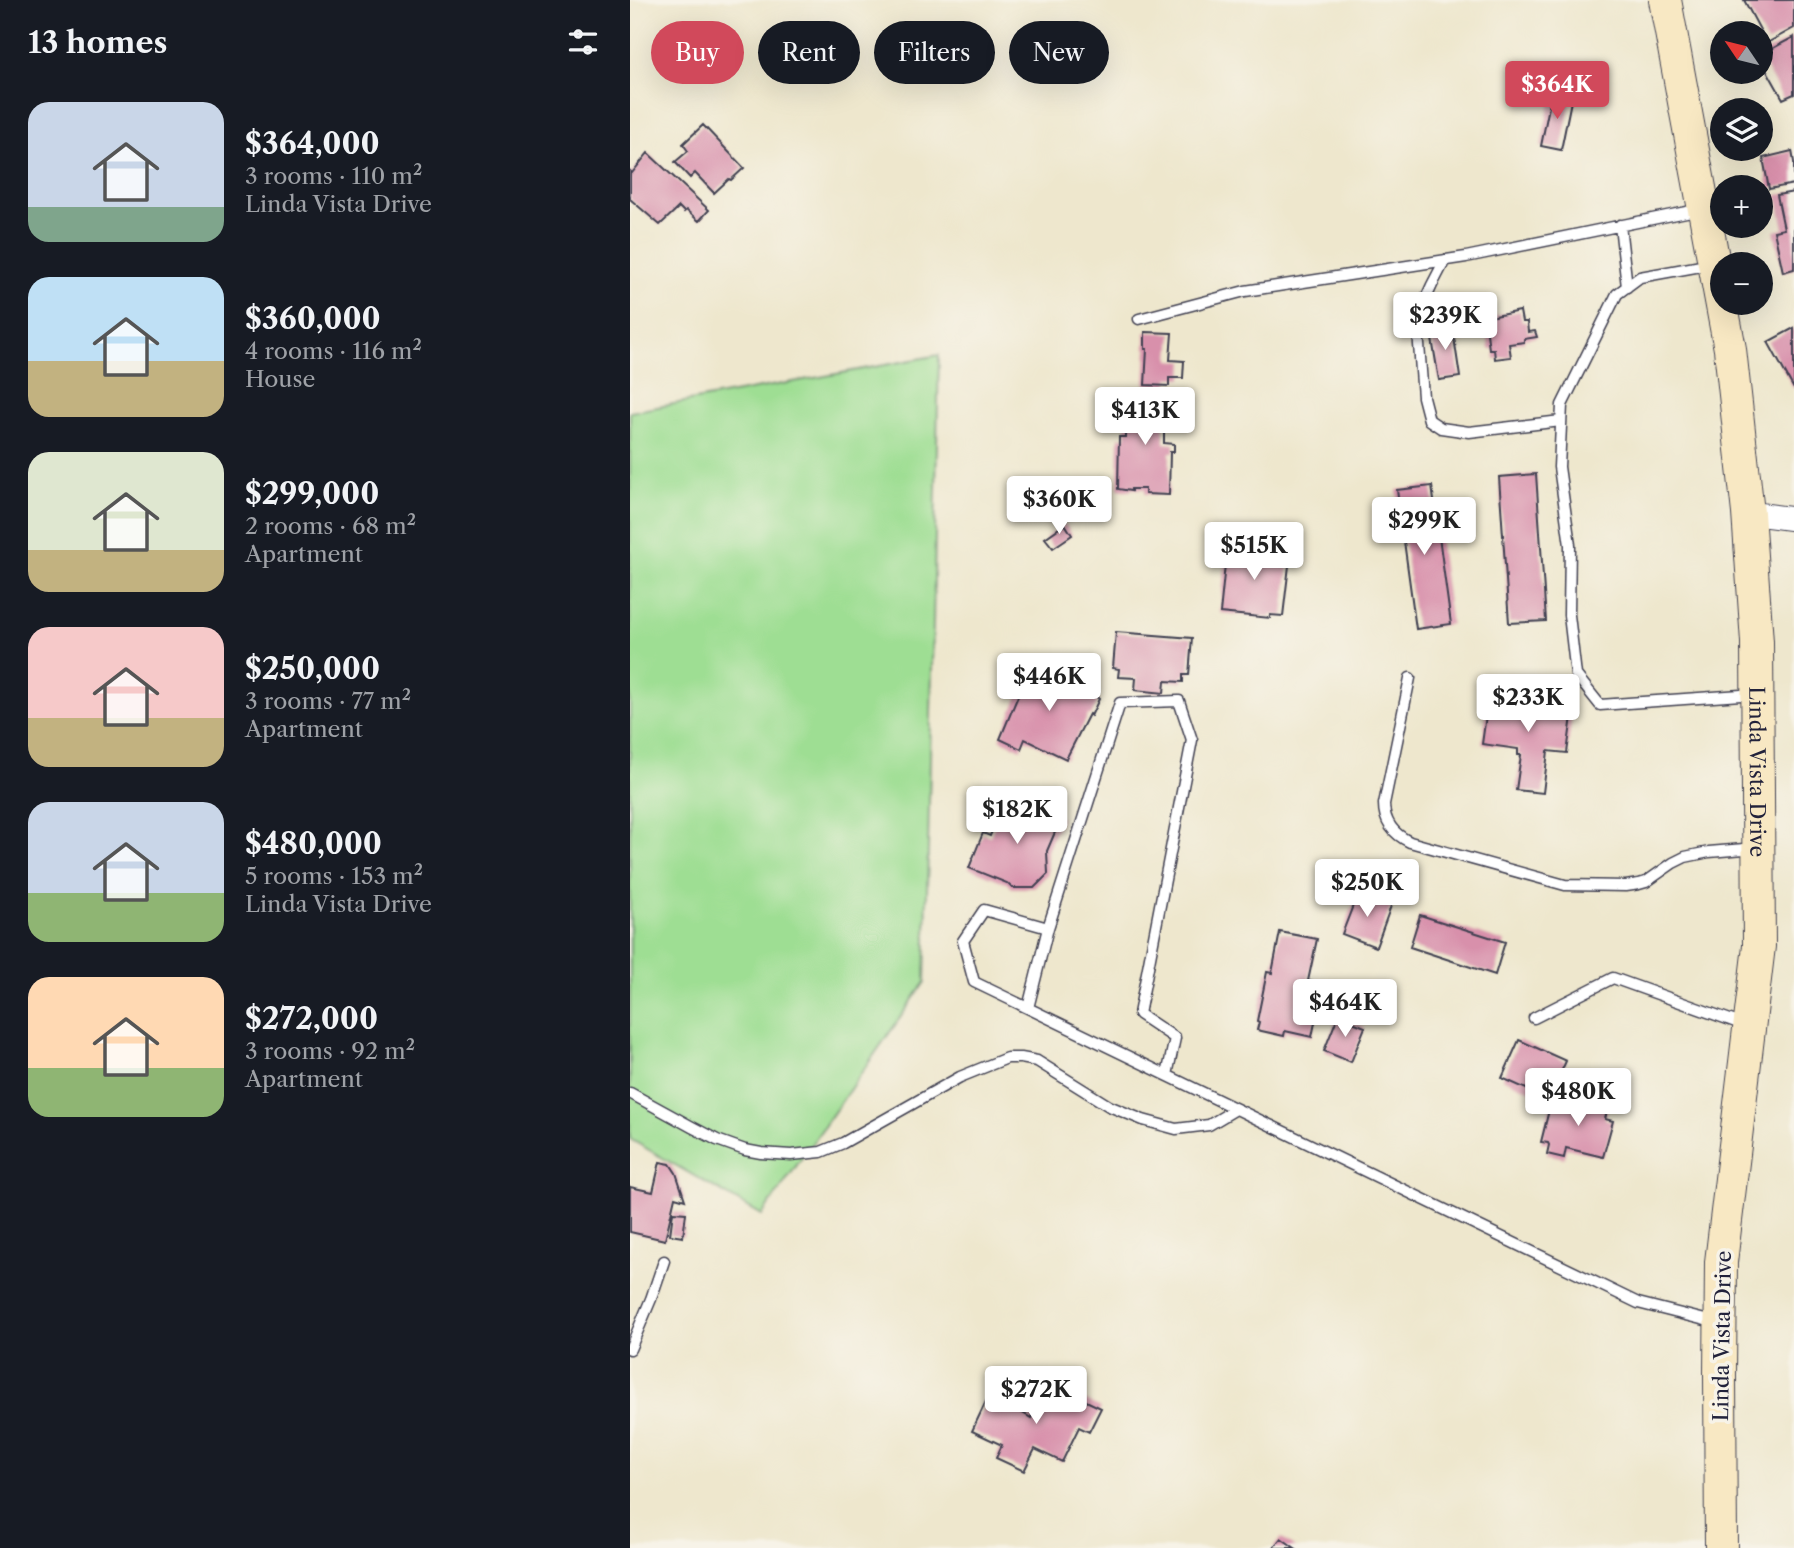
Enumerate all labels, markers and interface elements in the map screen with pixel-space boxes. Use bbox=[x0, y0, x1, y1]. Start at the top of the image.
chip: Buy bbox=[651, 21, 744, 84]
chip: Rent bbox=[758, 21, 860, 84]
chip: Filters bbox=[874, 21, 995, 84]
chip: New bbox=[1009, 21, 1109, 84]
north arrow bbox=[1710, 21, 1773, 84]
map controls bbox=[1710, 21, 1773, 315]
icon: filters bbox=[564, 23, 602, 61]
text: 13 homes bbox=[28, 24, 167, 61]
pin: $364K bbox=[1508, 61, 1606, 121]
text: $364K bbox=[1521, 70, 1593, 98]
button: layers bbox=[1710, 98, 1773, 161]
text: $364,000 bbox=[245, 125, 380, 162]
icon: home bbox=[84, 130, 168, 214]
text: 3 rooms · 110 m² bbox=[245, 162, 422, 190]
button: + bbox=[1710, 175, 1773, 238]
text: Linda Vista Drive bbox=[245, 190, 432, 218]
button: − bbox=[1710, 252, 1773, 315]
pin: $239K bbox=[1396, 292, 1494, 352]
text: $360,000 bbox=[245, 300, 381, 337]
text: $239K bbox=[1409, 301, 1481, 329]
icon: home bbox=[84, 305, 168, 389]
text: 4 rooms · 116 m² bbox=[245, 337, 422, 365]
text: House bbox=[245, 365, 315, 393]
pin: $413K bbox=[1096, 388, 1194, 447]
text: $413K bbox=[1111, 396, 1179, 424]
text: $299,000 bbox=[245, 475, 379, 512]
pin: $360K bbox=[1010, 476, 1108, 536]
icon: home bbox=[84, 480, 168, 564]
text: $360K bbox=[1023, 485, 1095, 513]
pin: $299K bbox=[1375, 498, 1473, 557]
text: $299K bbox=[1388, 506, 1460, 534]
text: 2 rooms · 68 m² bbox=[245, 512, 416, 540]
pin: $515K bbox=[1205, 522, 1303, 582]
text: $515K bbox=[1221, 531, 1287, 559]
text: Apartment bbox=[245, 540, 363, 568]
text: $250,000 bbox=[245, 650, 380, 687]
pin: $446K bbox=[1000, 654, 1098, 713]
icon: home bbox=[84, 655, 168, 739]
text: $446K bbox=[1013, 662, 1085, 690]
pin: $233K bbox=[1479, 674, 1577, 734]
text: $233K bbox=[1493, 683, 1563, 711]
street label: Linda Vista Drive bbox=[1745, 686, 1771, 857]
text: 3 rooms · 77 m² bbox=[245, 687, 411, 715]
text: Apartment bbox=[245, 715, 363, 743]
pin: $182K bbox=[968, 786, 1066, 846]
text: $182K bbox=[982, 795, 1052, 823]
text: $480,000 bbox=[245, 825, 382, 862]
icon: home bbox=[84, 830, 168, 914]
pin: $250K bbox=[1318, 860, 1416, 919]
text: 5 rooms · 153 m² bbox=[245, 862, 423, 890]
text: $250K bbox=[1331, 868, 1403, 896]
text: Linda Vista Drive bbox=[245, 890, 432, 918]
pin: $464K bbox=[1296, 979, 1394, 1039]
text: $464K bbox=[1309, 988, 1381, 1016]
text: $272,000 bbox=[245, 1000, 378, 1037]
icon: home bbox=[84, 1005, 168, 1089]
text: 3 rooms · 92 m² bbox=[245, 1037, 415, 1065]
text: Apartment bbox=[245, 1065, 363, 1093]
pin: $480K bbox=[1529, 1068, 1627, 1128]
text: $480K bbox=[1541, 1077, 1615, 1105]
street label: Linda Vista Drive bbox=[1708, 1250, 1736, 1422]
pin: $272K bbox=[987, 1366, 1085, 1426]
text: $272K bbox=[1001, 1375, 1071, 1403]

